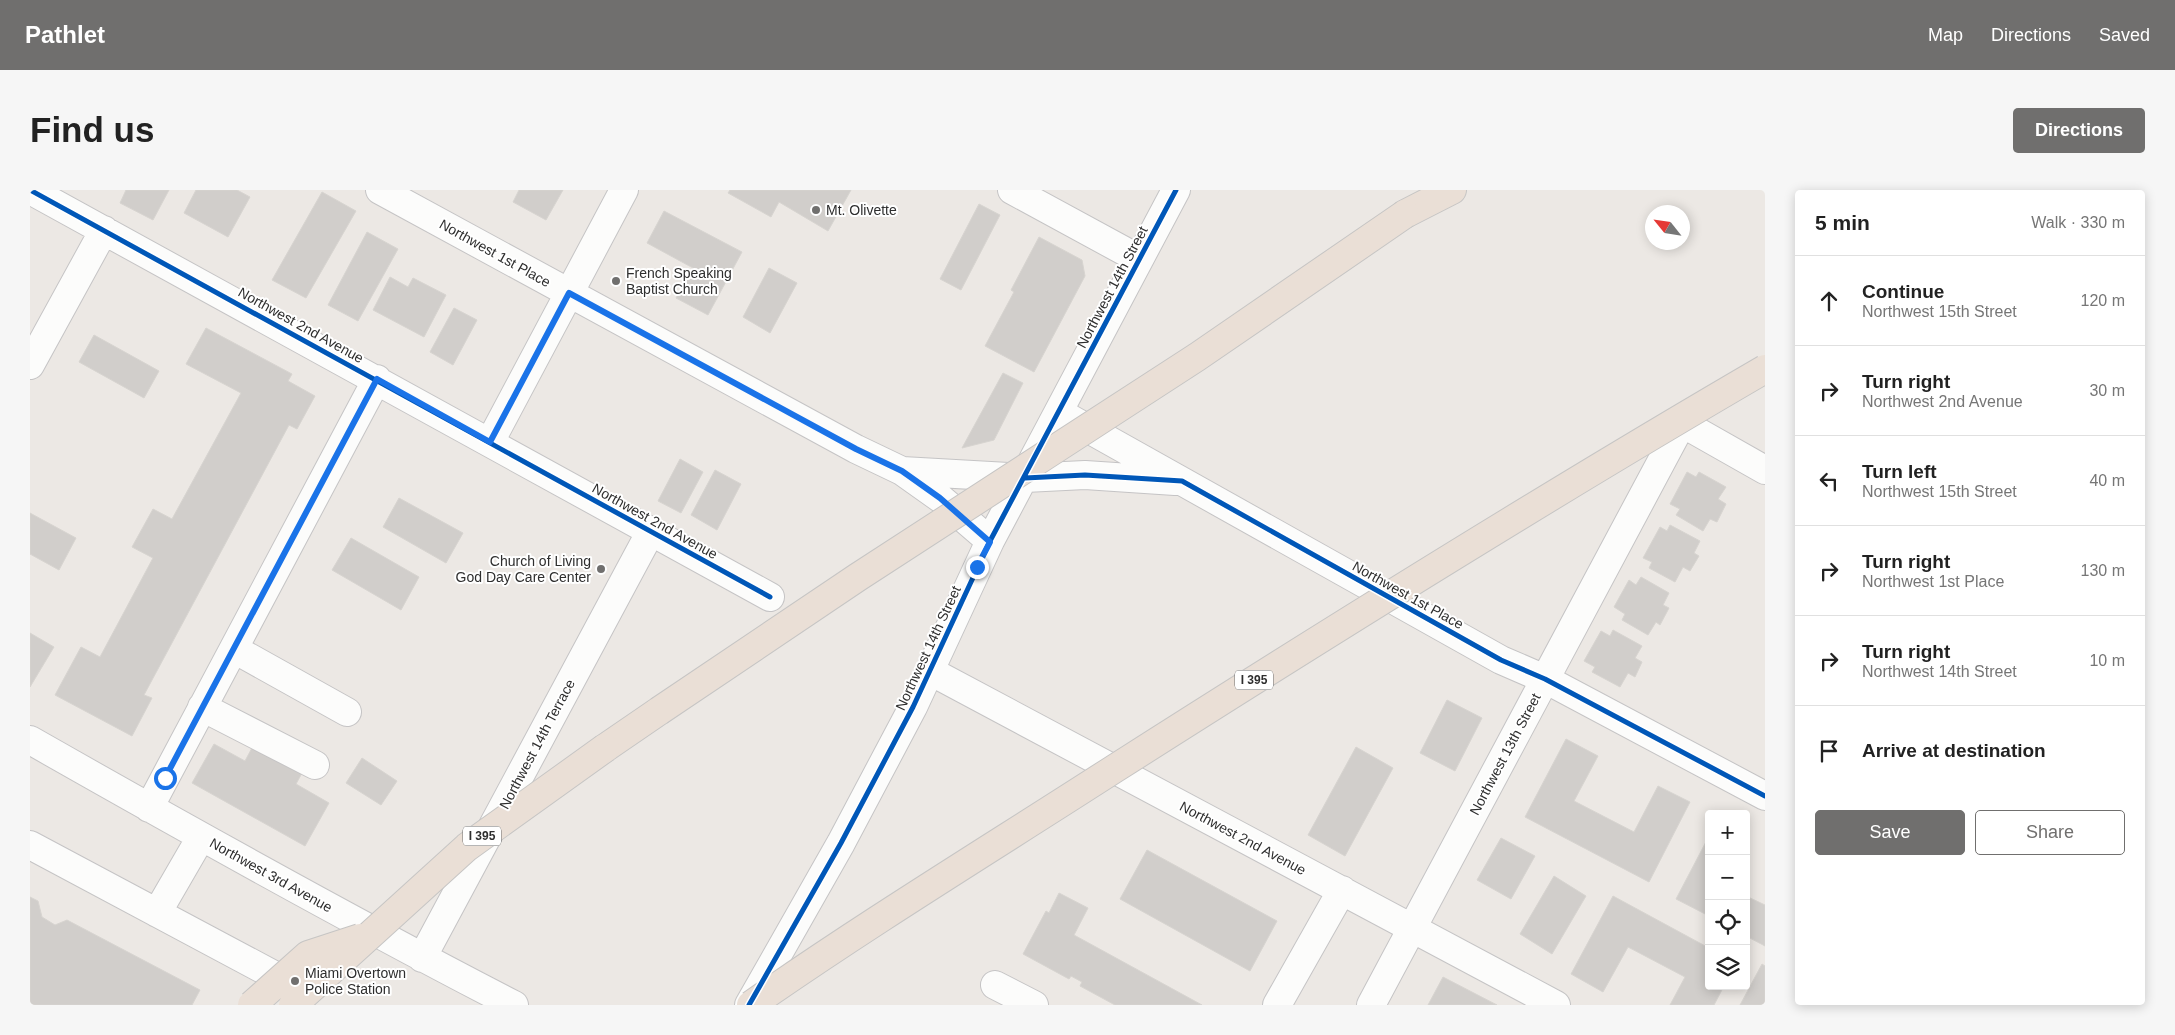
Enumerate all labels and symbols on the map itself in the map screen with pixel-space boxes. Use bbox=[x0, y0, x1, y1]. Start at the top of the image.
place label: Mt. Olivette bbox=[826, 202, 897, 218]
marker: Mt. Olivette bbox=[810, 204, 822, 216]
north arrow bbox=[1645, 205, 1690, 250]
street label: Northwest 1st Place bbox=[437, 216, 554, 290]
street label: Northwest 14th Street bbox=[1073, 223, 1151, 351]
place label: French Speaking Baptist Church bbox=[626, 265, 732, 297]
marker: French Speaking Baptist Church bbox=[610, 275, 622, 287]
street label: Northwest 2nd Avenue bbox=[236, 284, 367, 366]
street label: Northwest 2nd Avenue bbox=[590, 480, 721, 562]
place label: Church of Living God Day Care Center bbox=[456, 553, 591, 585]
route end bbox=[966, 556, 989, 579]
street label: Northwest 1st Place bbox=[1350, 558, 1467, 632]
marker: Church of Living God Day Care Center bbox=[595, 563, 607, 575]
street label: Northwest 14th Street bbox=[892, 583, 964, 713]
road number: I 395 bbox=[1235, 670, 1273, 690]
street label: Northwest 14th Terrace bbox=[496, 676, 578, 812]
street label: Northwest 13th Street bbox=[1466, 690, 1544, 818]
route start bbox=[154, 767, 177, 790]
street label: Northwest 2nd Avenue bbox=[1177, 798, 1309, 878]
road number: I 395 bbox=[463, 826, 501, 846]
street label: Northwest 3rd Avenue bbox=[207, 835, 335, 915]
place label: Miami Overtown Police Station bbox=[305, 965, 406, 997]
marker: Miami Overtown Police Station bbox=[289, 975, 301, 987]

